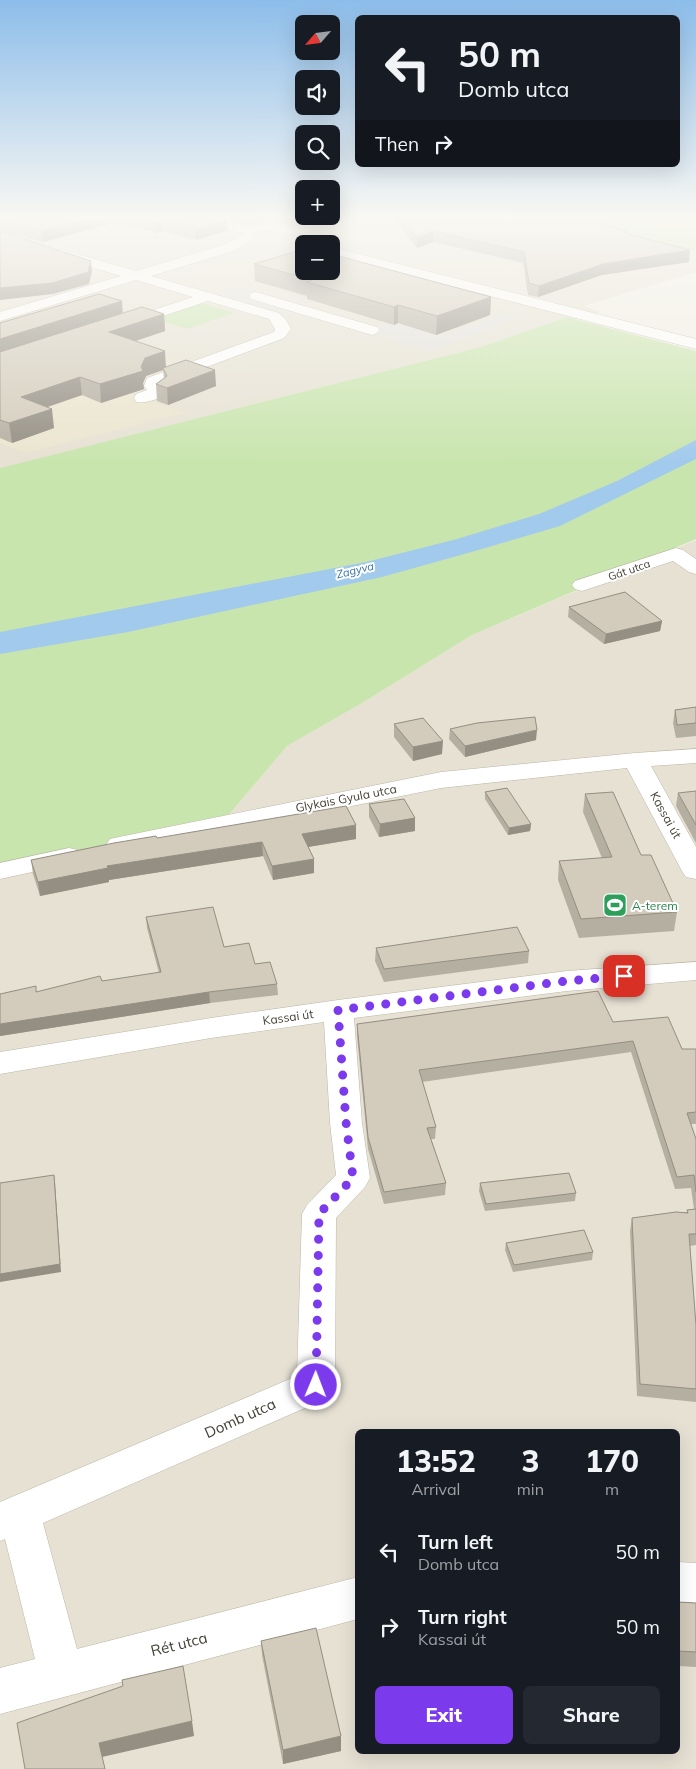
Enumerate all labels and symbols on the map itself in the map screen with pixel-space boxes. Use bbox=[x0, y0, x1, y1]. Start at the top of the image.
north arrow bbox=[295, 15, 340, 60]
street label: Gát utca bbox=[606, 556, 652, 584]
water label: Zagyva bbox=[335, 559, 376, 581]
street label: Glykais Gyula utca bbox=[294, 781, 398, 815]
street label: Kassai út bbox=[647, 789, 685, 841]
sports icon: A-terem bbox=[602, 892, 628, 918]
place label: A-terem bbox=[632, 898, 678, 913]
pin bbox=[603, 955, 645, 997]
street label: Kassai út bbox=[262, 1006, 314, 1028]
position arrow bbox=[289, 1358, 341, 1410]
street label: Domb utca bbox=[201, 1394, 279, 1442]
street label: Rét utca bbox=[149, 1628, 209, 1660]

